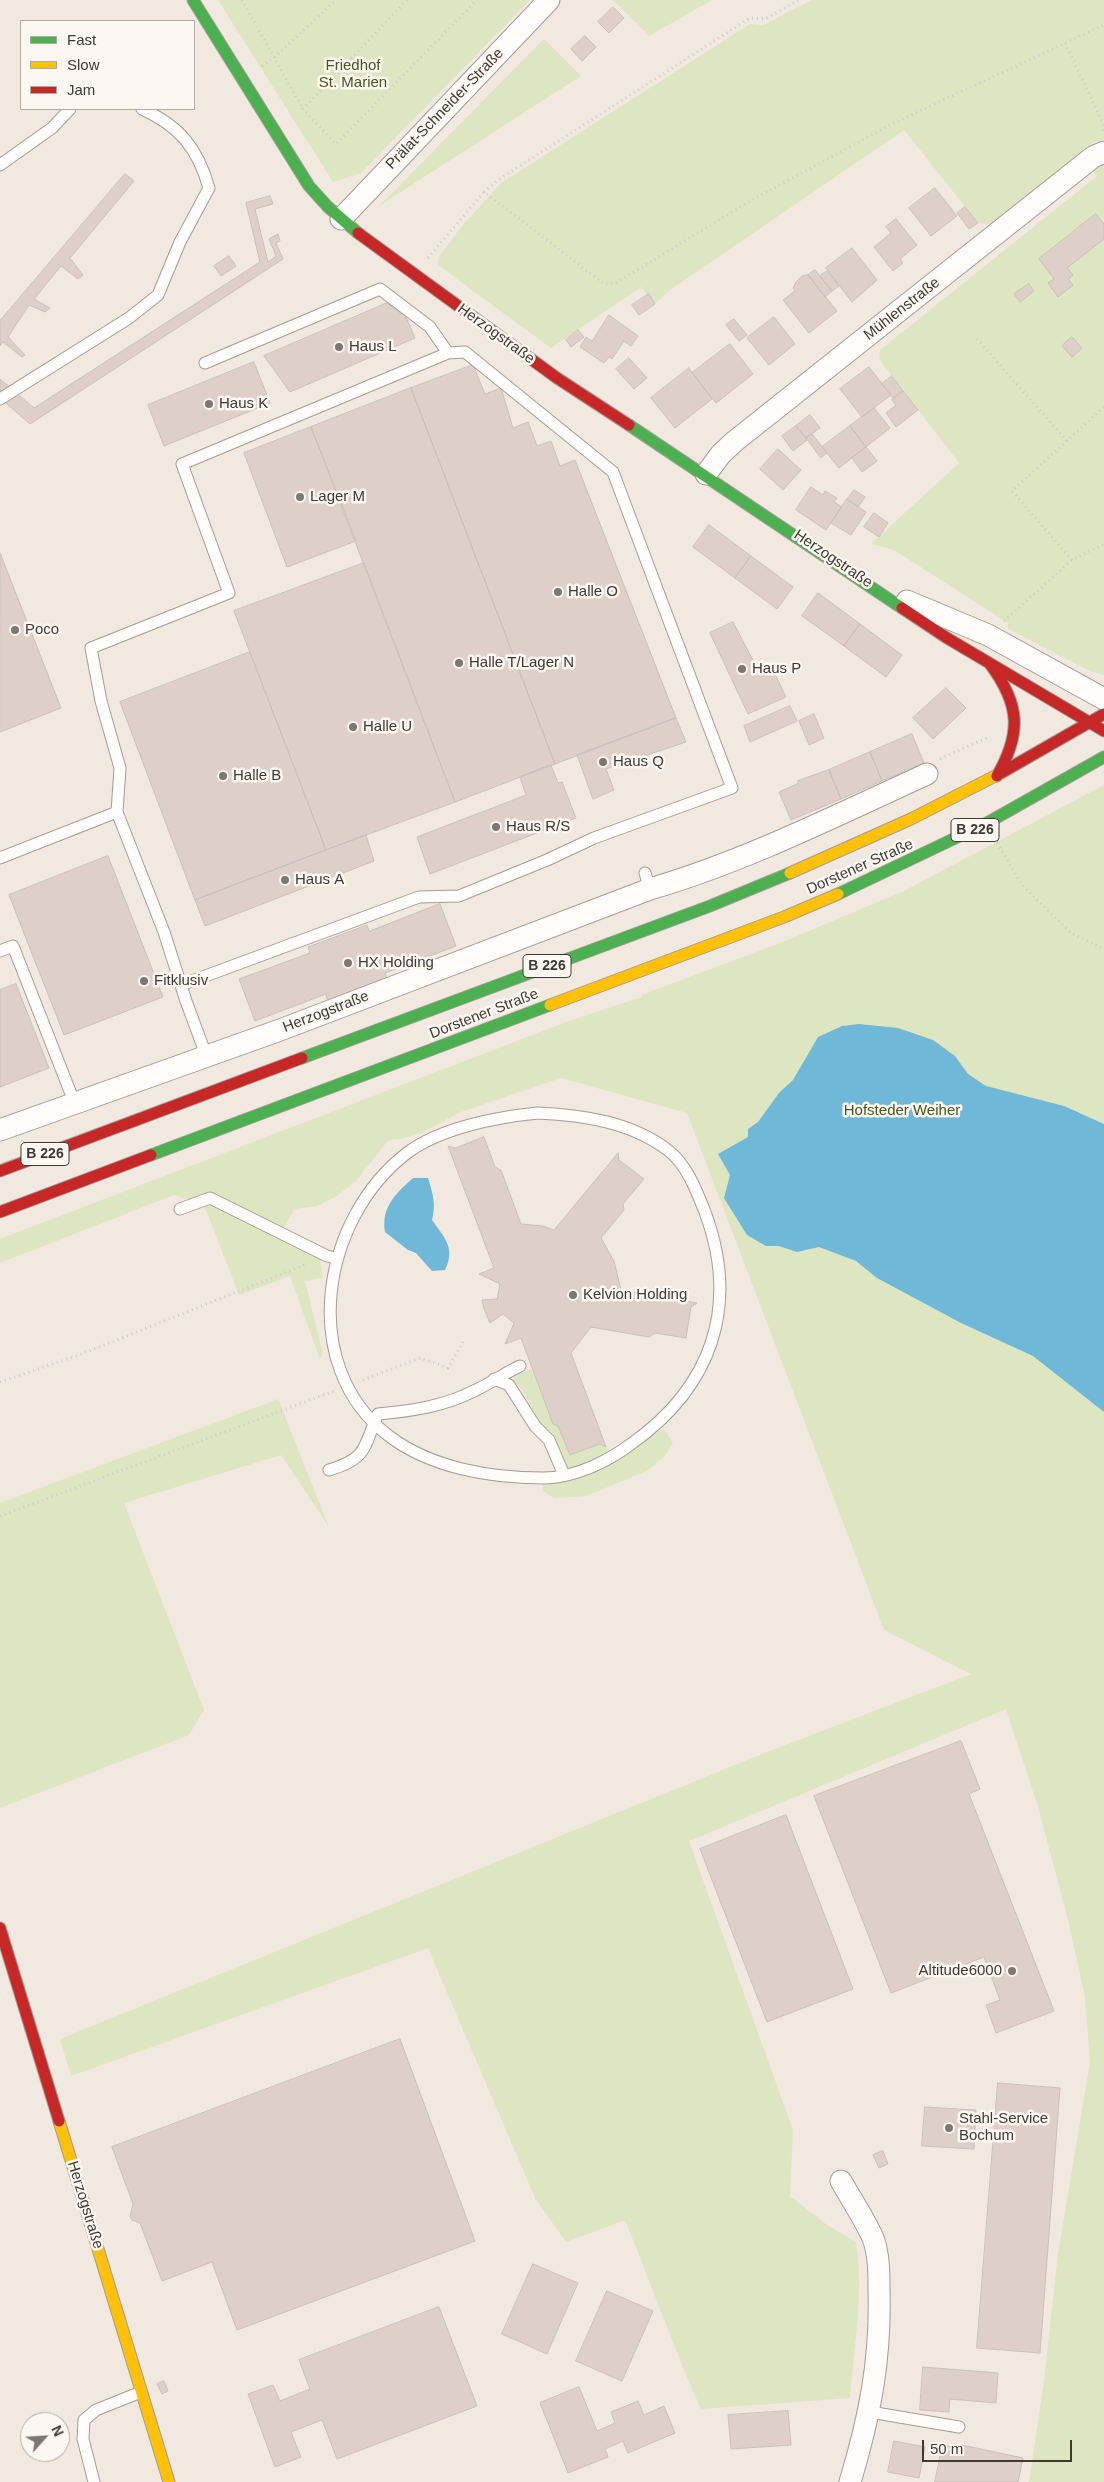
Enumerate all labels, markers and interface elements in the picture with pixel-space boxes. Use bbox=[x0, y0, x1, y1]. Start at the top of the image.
legend bbox=[20, 20, 195, 110]
text: Fast bbox=[67, 31, 96, 48]
street label: Prälat-Schneider-Straße bbox=[382, 45, 508, 173]
text: Slow bbox=[67, 56, 100, 73]
park label: Friedhof St. Marien bbox=[319, 57, 387, 92]
text: Jam bbox=[67, 81, 95, 98]
street label: Mühlenstraße bbox=[860, 274, 944, 344]
street label: Herzogstraße bbox=[454, 300, 538, 368]
place label: Haus L bbox=[349, 338, 397, 356]
marker: Haus L bbox=[333, 341, 345, 353]
place label: Haus K bbox=[219, 395, 268, 413]
marker: Haus K bbox=[203, 398, 215, 410]
place label: Lager M bbox=[310, 488, 365, 506]
marker: Lager M bbox=[294, 491, 306, 503]
street label: Herzogstraße bbox=[790, 526, 876, 592]
place label: Halle O bbox=[568, 583, 618, 601]
marker: Halle O bbox=[552, 586, 564, 598]
place label: Poco bbox=[25, 621, 59, 639]
marker: Poco bbox=[9, 624, 21, 636]
place label: Halle T/Lager N bbox=[469, 654, 574, 672]
marker: Halle T/Lager N bbox=[453, 657, 465, 669]
place label: Haus P bbox=[752, 660, 801, 678]
marker: Haus P bbox=[736, 663, 748, 675]
place label: Halle U bbox=[363, 718, 412, 736]
marker: Halle U bbox=[347, 721, 359, 733]
place label: Haus Q bbox=[613, 753, 664, 771]
marker: Haus Q bbox=[597, 756, 609, 768]
place label: Halle B bbox=[233, 767, 281, 785]
marker: Halle B bbox=[217, 770, 229, 782]
place label: Haus R/S bbox=[506, 818, 570, 836]
road number: B 226 bbox=[951, 818, 999, 842]
marker: Haus R/S bbox=[490, 821, 502, 833]
street label: Dorstener Straße bbox=[804, 835, 916, 899]
place label: Haus A bbox=[295, 871, 344, 889]
marker: Haus A bbox=[279, 874, 291, 886]
place label: HX Holding bbox=[358, 954, 434, 972]
road number: B 226 bbox=[523, 954, 571, 978]
marker: HX Holding bbox=[342, 957, 354, 969]
place label: Fitklusiv bbox=[154, 972, 208, 990]
marker: Fitklusiv bbox=[138, 975, 150, 987]
street label: Dorstener Straße bbox=[427, 985, 541, 1043]
street label: Herzogstraße bbox=[280, 987, 372, 1037]
park label: Hofsteder Weiher bbox=[844, 1102, 960, 1120]
road number: B 226 bbox=[21, 1142, 69, 1166]
place label: Kelvion Holding bbox=[583, 1286, 687, 1304]
marker: Kelvion Holding bbox=[567, 1289, 579, 1301]
place label: Altitude6000 bbox=[919, 1962, 1002, 1980]
marker: Altitude6000 bbox=[1006, 1965, 1018, 1977]
place label: Stahl-Service Bochum bbox=[959, 2110, 1048, 2145]
marker: Stahl-Service Bochum bbox=[943, 2122, 955, 2134]
street label: Herzogstraße bbox=[63, 2159, 107, 2251]
north arrow bbox=[20, 2412, 70, 2462]
text: N bbox=[48, 2423, 67, 2439]
scale bar bbox=[924, 2430, 1074, 2462]
text: 50 m bbox=[930, 2440, 963, 2457]

